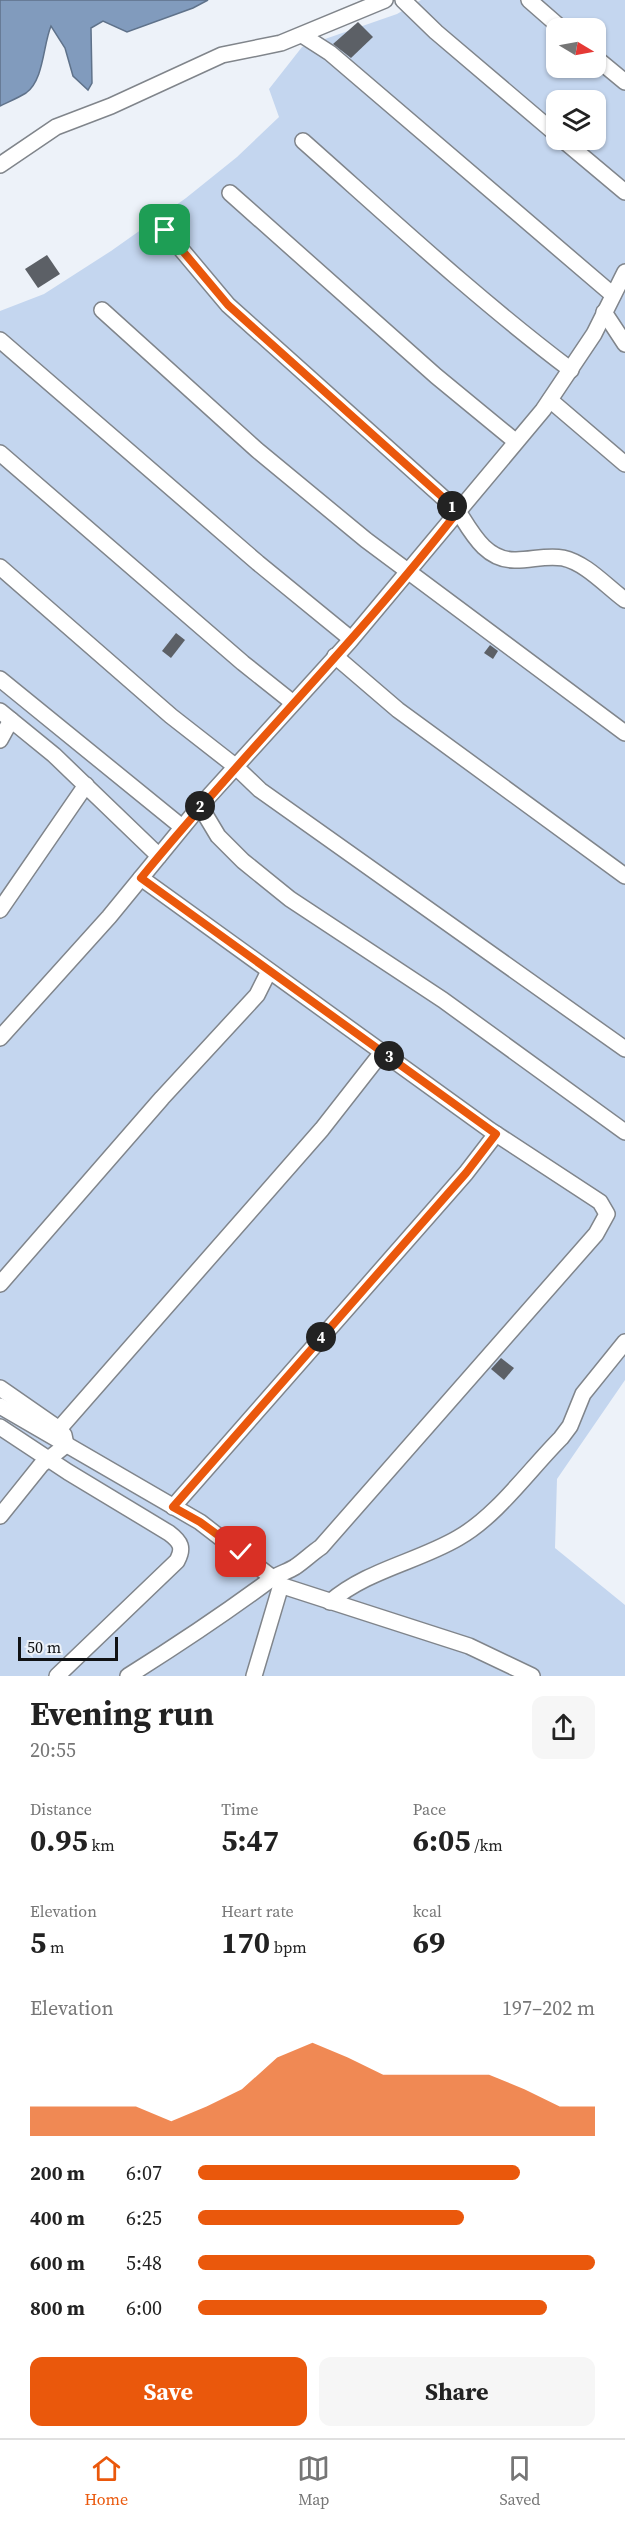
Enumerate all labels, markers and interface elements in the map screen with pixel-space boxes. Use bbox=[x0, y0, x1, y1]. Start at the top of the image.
north arrow bbox=[546, 18, 606, 78]
map controls bbox=[546, 18, 606, 150]
button: layers bbox=[546, 90, 606, 150]
pin bbox=[139, 204, 190, 255]
icon: arrive bbox=[148, 213, 181, 246]
pin: 1 bbox=[437, 491, 467, 521]
text: 1 bbox=[448, 495, 456, 517]
pin: 2 bbox=[185, 791, 215, 821]
text: 2 bbox=[196, 795, 204, 817]
pin: 3 bbox=[374, 1041, 404, 1071]
text: 3 bbox=[385, 1045, 393, 1067]
pin: 4 bbox=[306, 1322, 336, 1352]
text: 4 bbox=[317, 1326, 325, 1348]
pin bbox=[215, 1526, 266, 1577]
icon: check bbox=[224, 1535, 257, 1568]
scale bar bbox=[18, 1634, 118, 1662]
text: 50 m bbox=[27, 1636, 61, 1658]
text: Evening run bbox=[30, 1691, 214, 1736]
button: share bbox=[532, 1696, 595, 1759]
text: 20:55 bbox=[30, 1736, 76, 1764]
text: Distance bbox=[30, 1798, 92, 1820]
text: Time bbox=[221, 1798, 258, 1820]
text: Pace bbox=[413, 1798, 446, 1820]
text: 0.95 bbox=[30, 1820, 88, 1861]
text: 5:47 bbox=[221, 1820, 279, 1861]
text: 6:05 bbox=[413, 1820, 470, 1861]
text: km bbox=[88, 1834, 115, 1856]
text: /km bbox=[470, 1834, 503, 1856]
text: Elevation bbox=[30, 1900, 97, 1922]
text: Heart rate bbox=[221, 1900, 294, 1922]
text: kcal bbox=[413, 1900, 442, 1922]
text: 5 bbox=[30, 1922, 46, 1963]
text: 170 bbox=[221, 1922, 270, 1963]
text: 69 bbox=[413, 1922, 445, 1963]
text: m bbox=[46, 1936, 64, 1958]
text: bpm bbox=[270, 1936, 307, 1958]
text: Elevation bbox=[30, 1994, 114, 2022]
text: 197–202 m bbox=[502, 1994, 595, 2022]
text: 200 m bbox=[30, 2159, 85, 2187]
text: 6:07 bbox=[126, 2159, 162, 2187]
text: 400 m bbox=[30, 2204, 85, 2232]
text: 6:25 bbox=[126, 2204, 162, 2232]
text: 600 m bbox=[30, 2249, 85, 2277]
text: 5:48 bbox=[126, 2249, 162, 2277]
text: 800 m bbox=[30, 2294, 85, 2322]
text: 6:00 bbox=[126, 2294, 162, 2322]
button: Save bbox=[30, 2357, 307, 2426]
button: Share bbox=[319, 2357, 595, 2426]
tab: Home bbox=[85, 2452, 128, 2510]
tab: Map bbox=[297, 2452, 330, 2510]
tab: Saved bbox=[499, 2452, 540, 2510]

